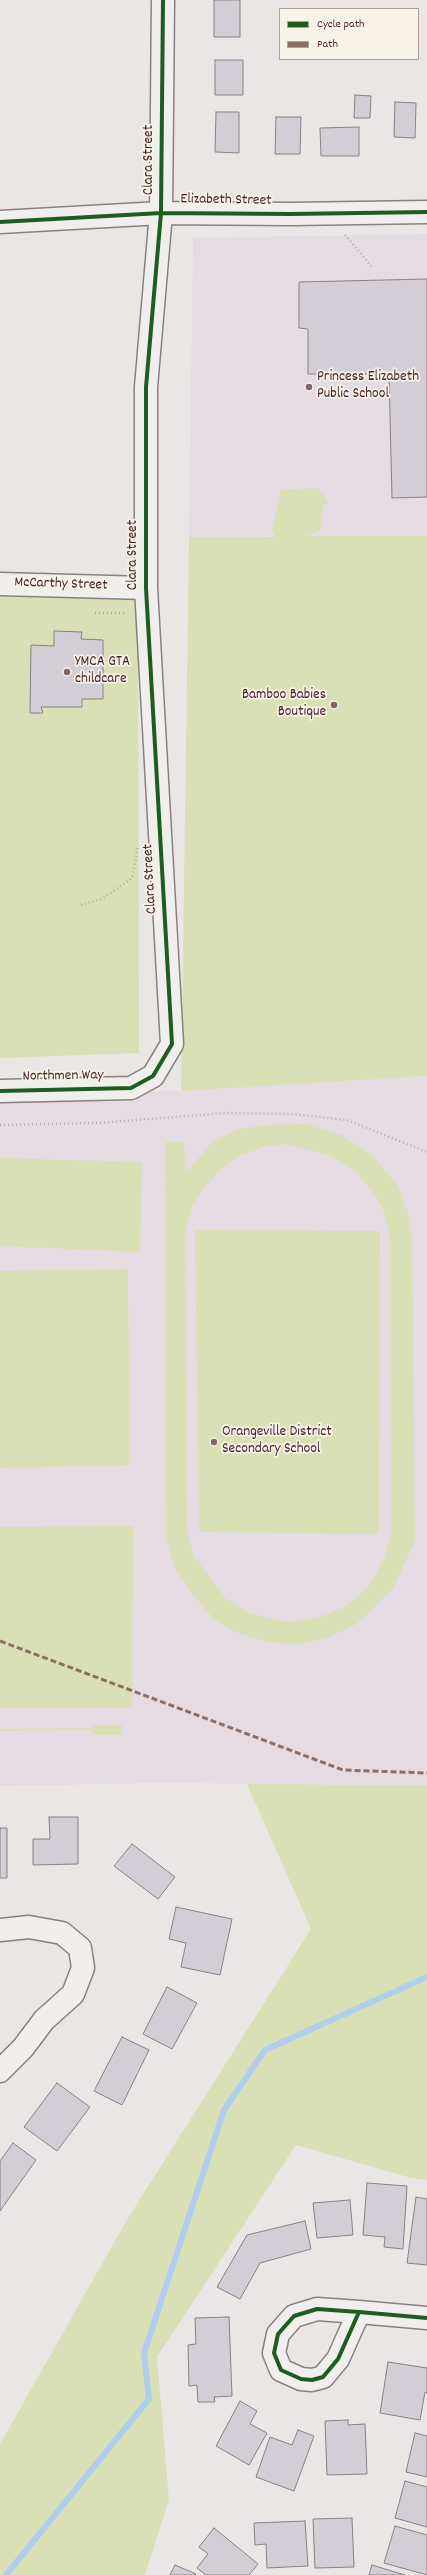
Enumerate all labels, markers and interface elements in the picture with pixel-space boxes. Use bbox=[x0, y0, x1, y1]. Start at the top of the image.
legend bbox=[279, 8, 419, 60]
text: Cycle path bbox=[317, 16, 365, 33]
text: Path bbox=[317, 36, 338, 53]
street label: Clara Street bbox=[141, 125, 159, 195]
street label: Elizabeth Street bbox=[180, 191, 272, 211]
place label: Princess Elizabeth Public School bbox=[317, 369, 419, 404]
marker: Princess Elizabeth Public School bbox=[304, 382, 314, 392]
street label: Clara Street bbox=[125, 520, 143, 590]
street label: McCarthy Street bbox=[14, 574, 108, 596]
place label: YMCA GTA childcare bbox=[75, 654, 130, 689]
marker: YMCA GTA childcare bbox=[62, 667, 72, 677]
place label: Bamboo Babies Boutique bbox=[242, 687, 326, 722]
marker: Bamboo Babies Boutique bbox=[329, 700, 339, 710]
street label: Clara Street bbox=[140, 843, 162, 915]
street label: Northmen Way bbox=[22, 1067, 104, 1087]
place label: Orangeville District Secondary School bbox=[222, 1424, 332, 1459]
marker: Orangeville District Secondary School bbox=[209, 1437, 219, 1447]

